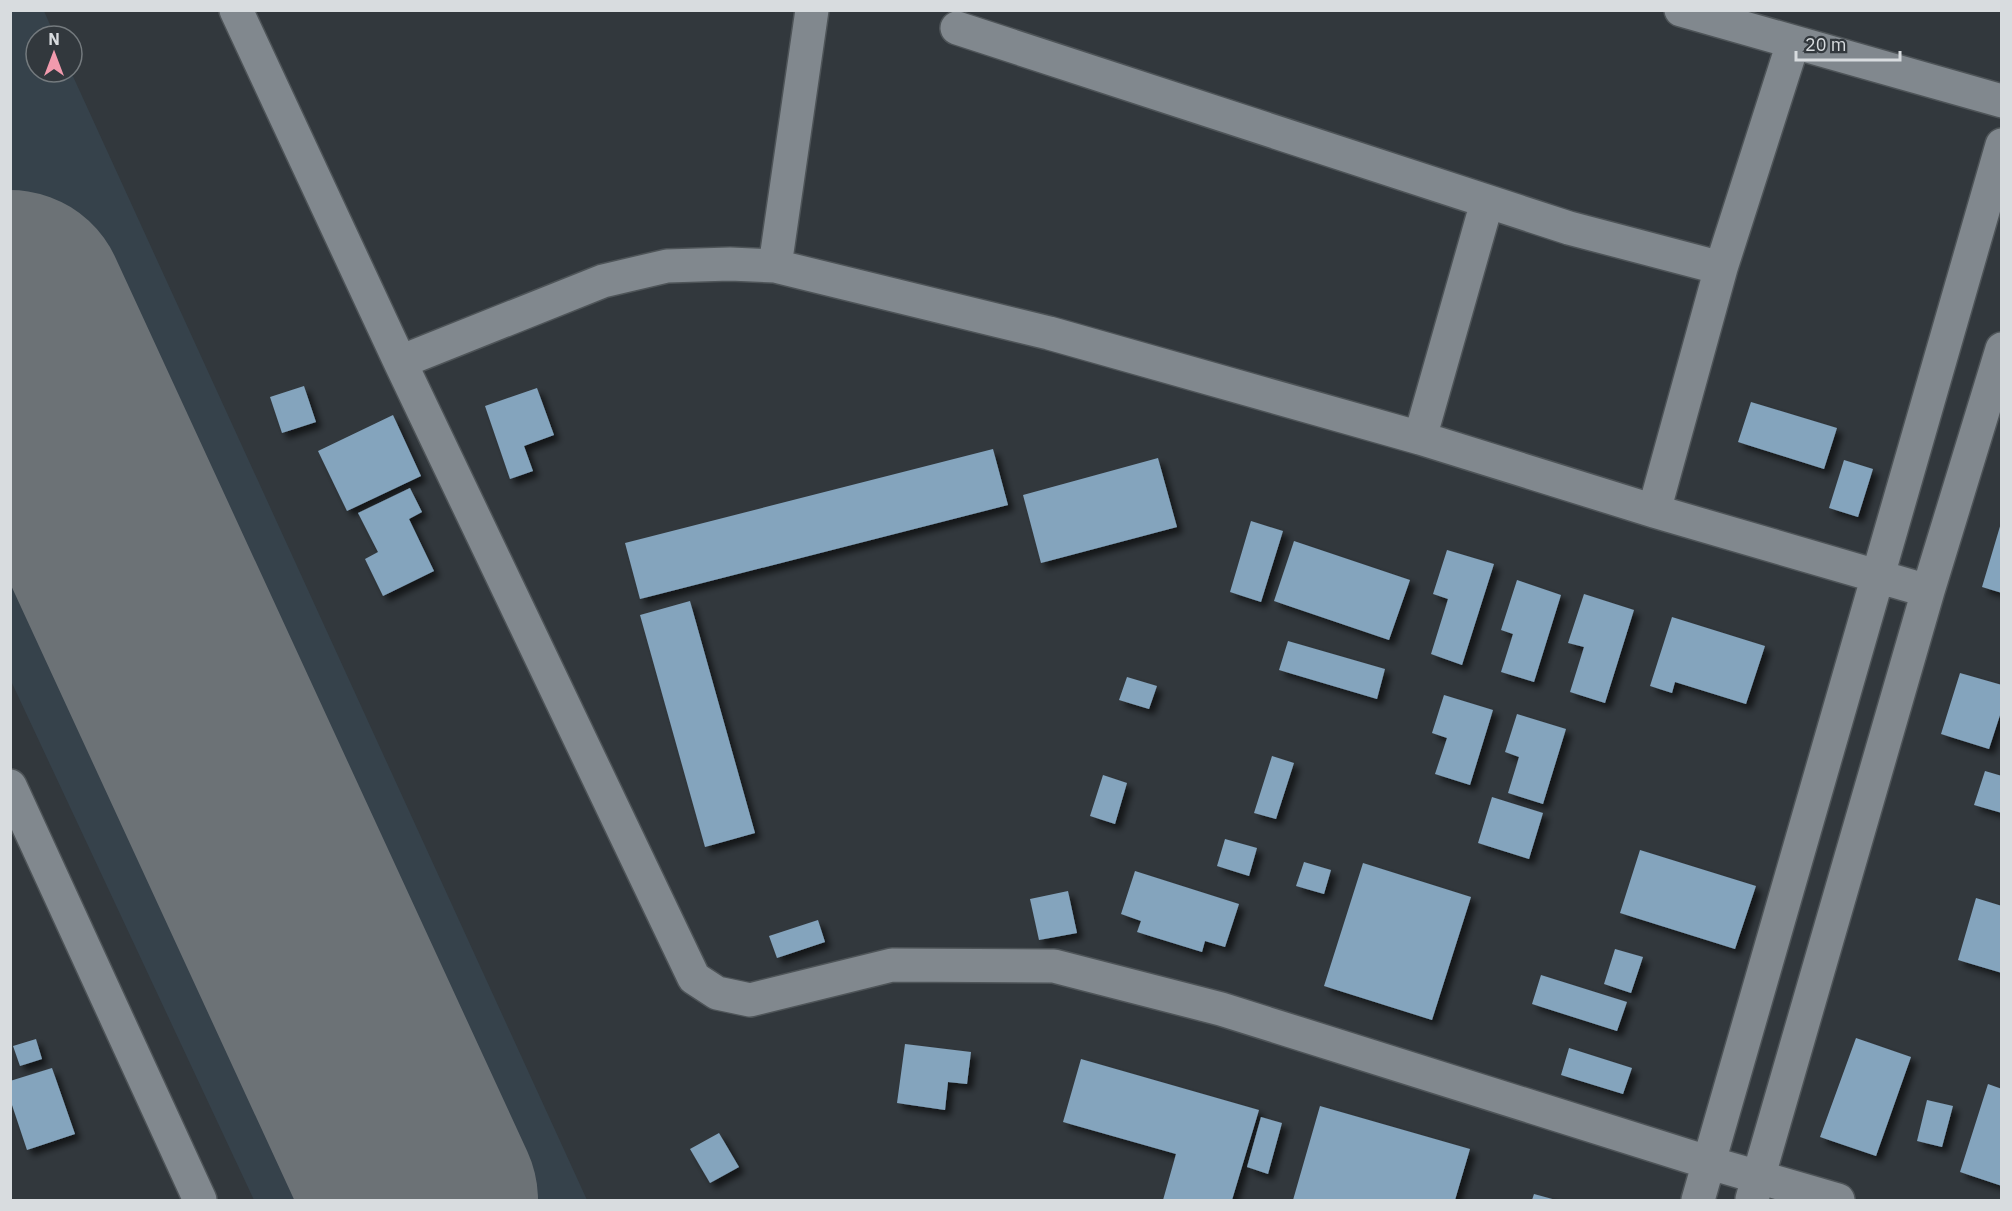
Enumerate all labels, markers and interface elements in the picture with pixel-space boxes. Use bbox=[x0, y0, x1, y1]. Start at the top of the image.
north arrow bbox=[24, 24, 84, 84]
scale bar bbox=[1796, 24, 1900, 62]
text: N bbox=[48, 29, 60, 49]
text: 20 m bbox=[1805, 33, 1847, 56]

